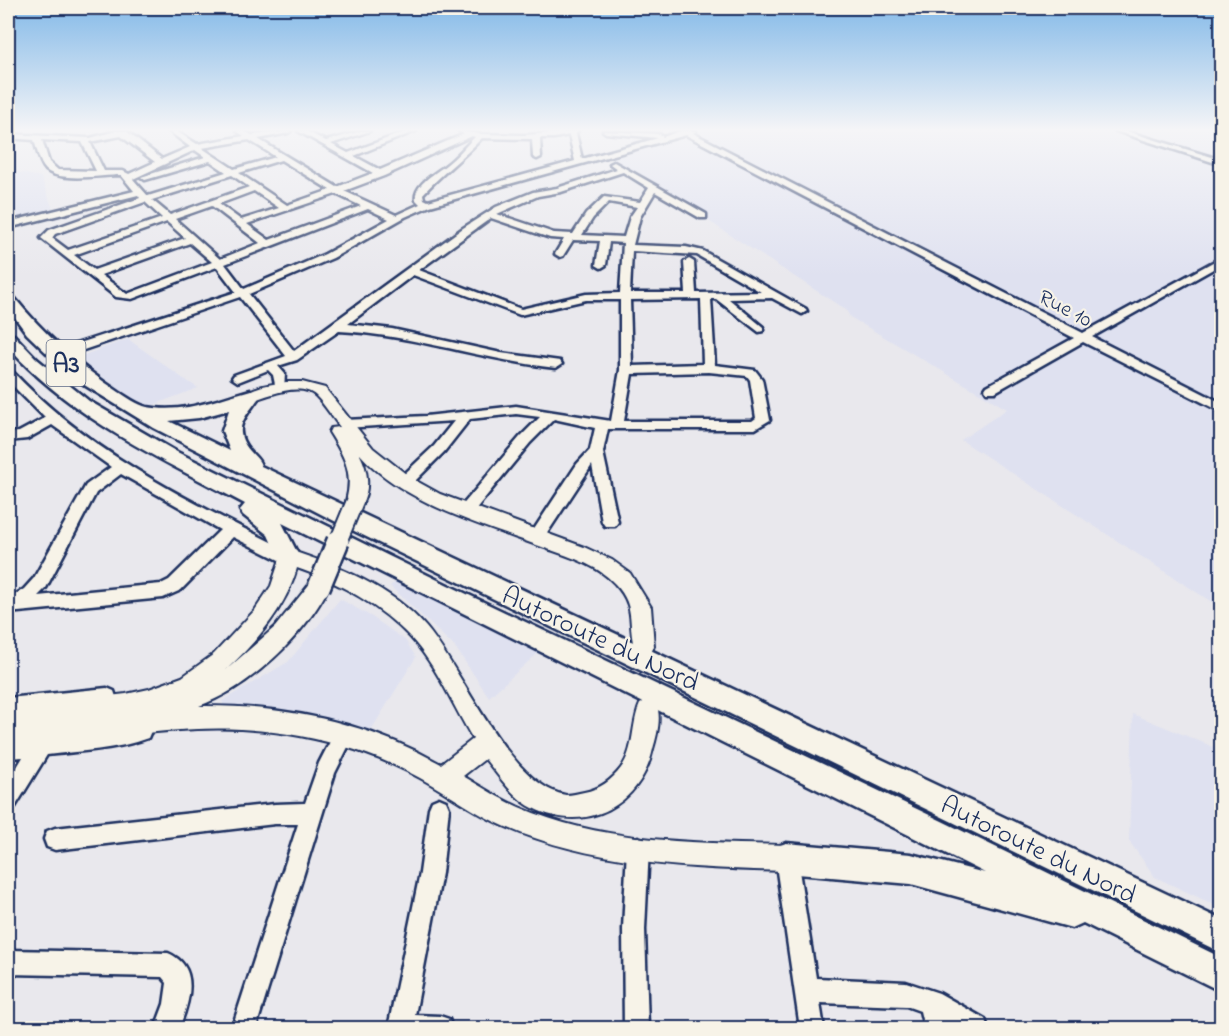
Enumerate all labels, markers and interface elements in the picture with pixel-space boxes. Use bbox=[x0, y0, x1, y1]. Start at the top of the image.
street label: Rue 10 bbox=[1032, 283, 1097, 337]
road number: A3 bbox=[46, 340, 86, 386]
street label: Autoroute du Nord bbox=[495, 577, 705, 703]
street label: Autoroute du Nord bbox=[933, 787, 1143, 916]

